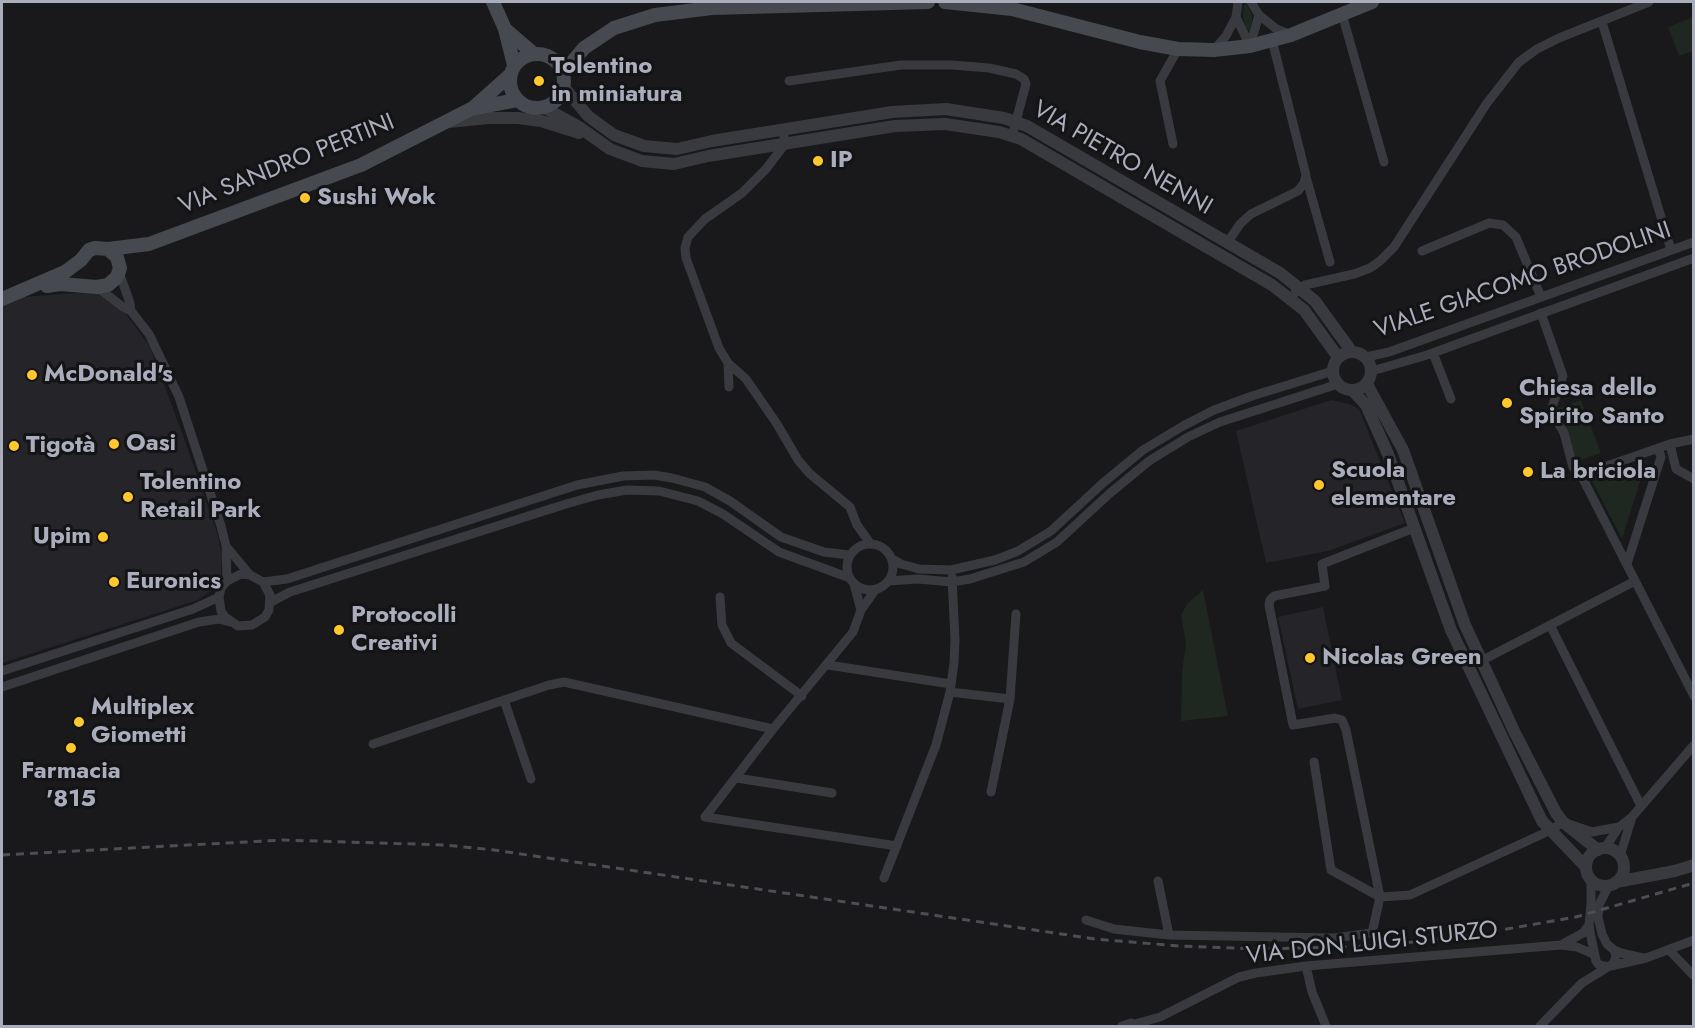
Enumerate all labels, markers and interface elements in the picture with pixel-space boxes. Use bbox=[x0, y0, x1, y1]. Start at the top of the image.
place label: Tolentino in miniatura bbox=[551, 53, 683, 109]
marker: Tolentino in miniatura bbox=[532, 74, 546, 88]
street label: VIA PIETRO NENNI bbox=[1027, 96, 1217, 222]
street label: VIA SANDRO PERTINI bbox=[175, 109, 399, 221]
place label: IP bbox=[830, 147, 853, 175]
marker: IP bbox=[811, 154, 825, 168]
place label: Sushi Wok bbox=[317, 184, 436, 212]
marker: Sushi Wok bbox=[298, 191, 312, 205]
street label: VIALE GIACOMO BRODOLINI bbox=[1371, 217, 1675, 345]
place label: McDonald's bbox=[44, 361, 173, 389]
marker: McDonald's bbox=[25, 368, 39, 382]
place label: Chiesa dello Spirito Santo bbox=[1519, 375, 1664, 431]
marker: Chiesa dello Spirito Santo bbox=[1500, 396, 1514, 410]
place label: Oasi bbox=[126, 430, 176, 458]
place label: Tigotà bbox=[26, 432, 96, 460]
marker: Oasi bbox=[107, 437, 121, 451]
marker: Tigotà bbox=[7, 439, 21, 453]
place label: Scuola elementare bbox=[1331, 457, 1456, 513]
place label: La briciola bbox=[1540, 458, 1656, 486]
marker: La briciola bbox=[1521, 465, 1535, 479]
place label: Tolentino Retail Park bbox=[140, 469, 261, 525]
marker: Scuola elementare bbox=[1312, 478, 1326, 492]
marker: Tolentino Retail Park bbox=[121, 490, 135, 504]
place label: Upim bbox=[33, 523, 91, 551]
marker: Upim bbox=[96, 530, 110, 544]
place label: Euronics bbox=[126, 568, 221, 596]
marker: Euronics bbox=[107, 575, 121, 589]
place label: Protocolli Creativi bbox=[351, 602, 457, 658]
marker: Protocolli Creativi bbox=[332, 623, 346, 637]
place label: Nicolas Green bbox=[1322, 644, 1482, 672]
marker: Nicolas Green bbox=[1303, 651, 1317, 665]
place label: Multiplex Giometti bbox=[91, 694, 194, 750]
marker: Multiplex Giometti bbox=[72, 715, 86, 729]
marker: Farmacia '815 bbox=[64, 741, 78, 755]
place label: Farmacia '815 bbox=[21, 758, 121, 814]
street label: VIA DON LUIGI STURZO bbox=[1245, 916, 1499, 972]

